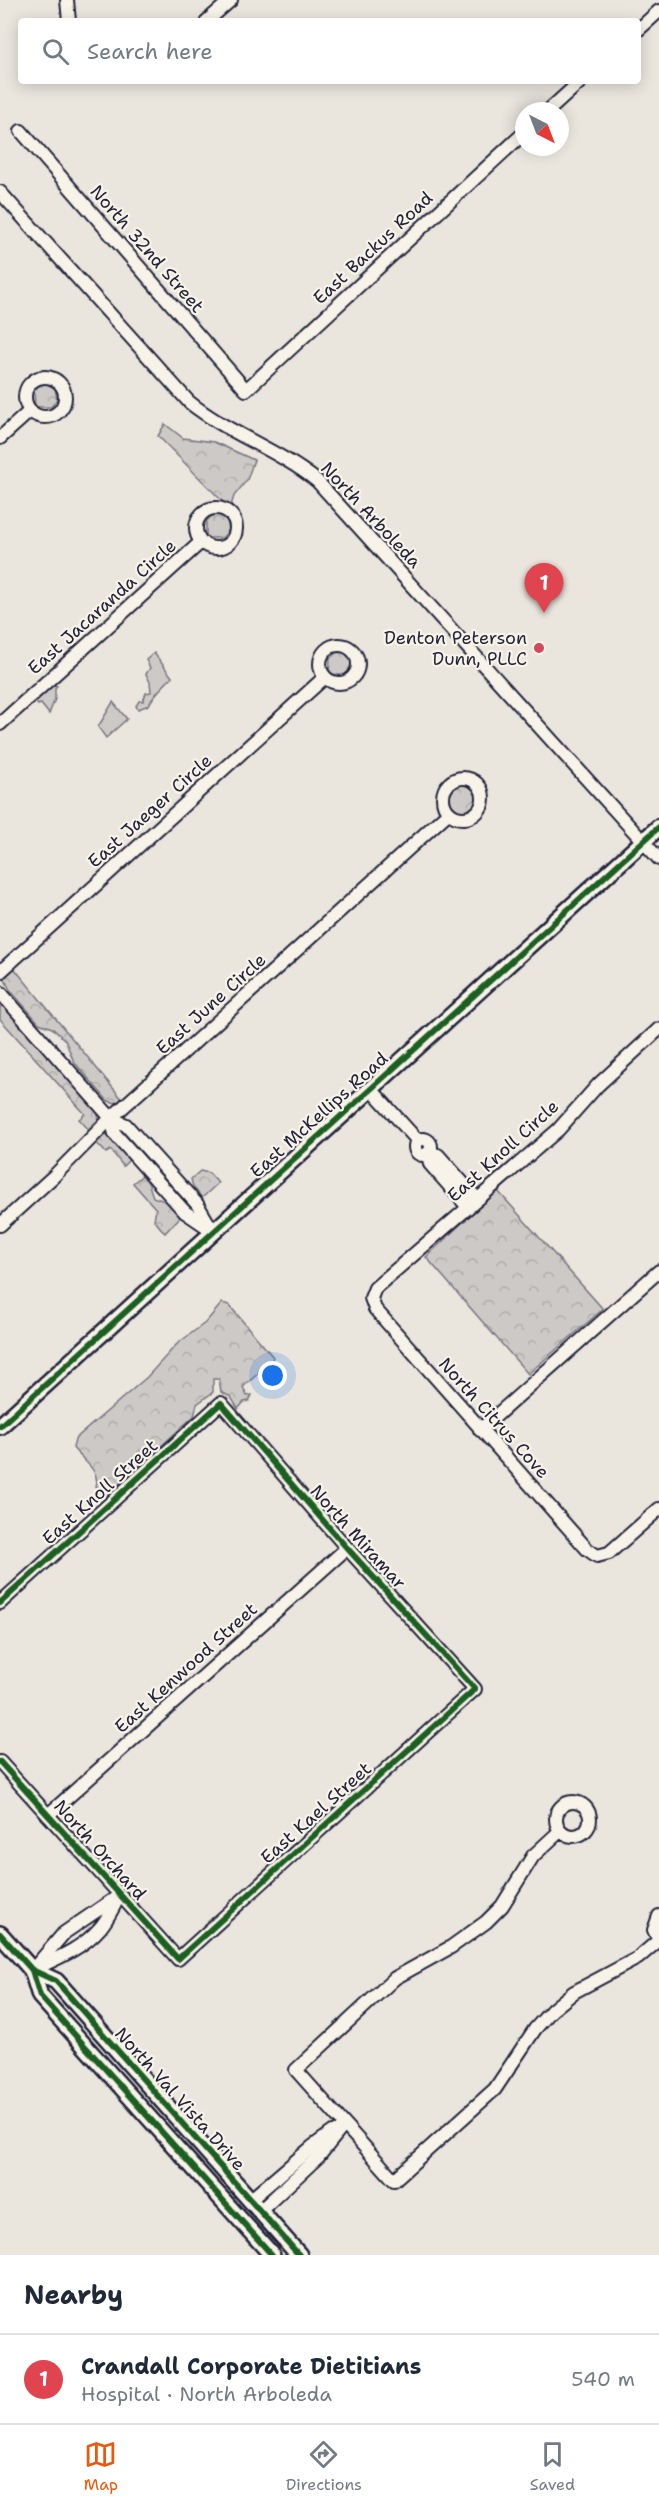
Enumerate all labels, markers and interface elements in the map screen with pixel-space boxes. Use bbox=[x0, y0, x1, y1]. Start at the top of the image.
search box bbox=[18, 18, 641, 84]
icon: search bbox=[39, 35, 72, 68]
text: Search here bbox=[87, 37, 213, 66]
north arrow bbox=[515, 102, 569, 156]
street label: North 32nd Street bbox=[85, 180, 209, 318]
street label: East Backus Road bbox=[308, 186, 438, 310]
street label: North Arboleda bbox=[315, 457, 427, 573]
street label: East Jacaranda Circle bbox=[23, 534, 181, 680]
pin: 1 bbox=[524, 564, 564, 613]
place label: Denton Peterson Dunn, PLLC bbox=[384, 626, 527, 671]
marker: Denton Peterson Dunn, PLLC bbox=[532, 641, 546, 655]
street label: East Jaeger Circle bbox=[83, 749, 217, 873]
street label: East June Circle bbox=[151, 948, 271, 1060]
street label: East McKellips Road bbox=[245, 1047, 393, 1183]
street label: East Knoll Circle bbox=[442, 1095, 564, 1207]
street label: North Citrus Cove bbox=[433, 1352, 555, 1484]
your location bbox=[258, 1361, 287, 1390]
street label: East Knoll Street bbox=[37, 1434, 163, 1550]
street label: North Miramar bbox=[305, 1480, 411, 1594]
street label: East Kenwood Street bbox=[110, 1597, 263, 1739]
street label: East Kael Street bbox=[255, 1757, 377, 1869]
street label: North Orchard bbox=[48, 1795, 152, 1905]
street label: North Val Vista Drive bbox=[109, 2022, 251, 2176]
text: Nearby bbox=[24, 2277, 123, 2312]
text: Crandall Corporate Dietitians bbox=[81, 2352, 421, 2381]
text: 1 bbox=[39, 2366, 48, 2392]
text: 540 m bbox=[571, 2366, 635, 2392]
text: Hospital · North Arboleda bbox=[81, 2381, 332, 2407]
tab: Map bbox=[84, 2438, 118, 2495]
tab: Directions bbox=[286, 2438, 362, 2495]
tab: Saved bbox=[530, 2438, 575, 2495]

